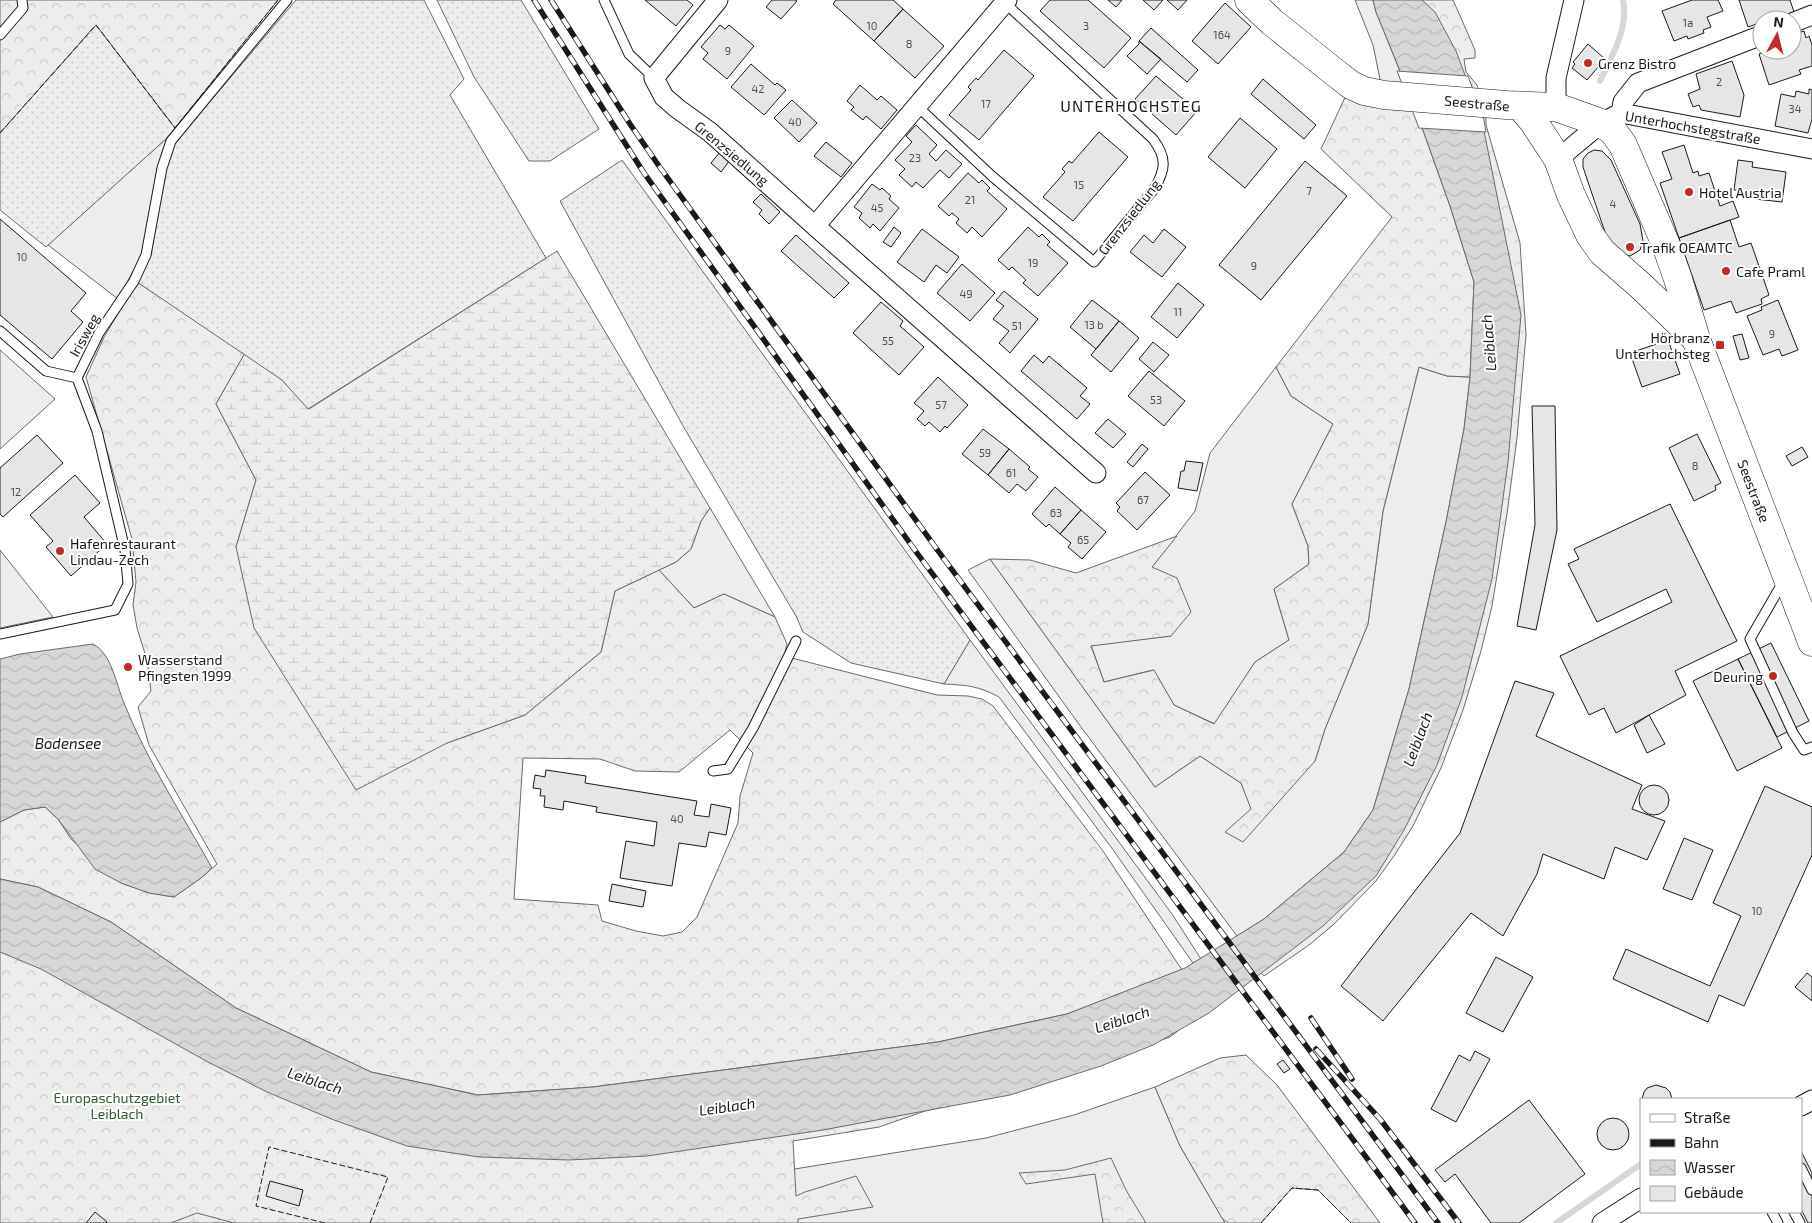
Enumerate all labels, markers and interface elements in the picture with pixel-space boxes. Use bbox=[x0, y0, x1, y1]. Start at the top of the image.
north arrow bbox=[1752, 10, 1802, 60]
text: N bbox=[1773, 13, 1785, 31]
house number: 1a bbox=[1683, 16, 1693, 29]
house number: 10 bbox=[866, 19, 878, 32]
house number: 3 bbox=[1083, 19, 1089, 32]
house number: 164 bbox=[1213, 28, 1231, 41]
house number: 8 bbox=[906, 37, 912, 50]
house number: 9 bbox=[725, 44, 731, 57]
place label: Grenz Bistro bbox=[1598, 55, 1676, 72]
marker: Grenz Bistro bbox=[1582, 57, 1594, 69]
house number: 2 bbox=[1716, 75, 1722, 88]
house number: 42 bbox=[752, 82, 764, 95]
street label: Seestraße bbox=[1444, 92, 1510, 114]
district label: UNTERHOCHSTEG bbox=[1060, 96, 1202, 115]
house number: 17 bbox=[981, 97, 991, 110]
house number: 34 bbox=[1789, 102, 1802, 115]
street label: Unterhochstegstraße bbox=[1624, 107, 1762, 147]
house number: 40 bbox=[788, 115, 802, 128]
street label: Grenzsiedlung bbox=[692, 117, 773, 189]
house number: 23 bbox=[909, 151, 921, 164]
street label: Grenzsiedlung bbox=[1094, 176, 1164, 258]
house number: 15 bbox=[1074, 178, 1084, 191]
house number: 7 bbox=[1306, 184, 1312, 197]
place label: Hotel Austria bbox=[1699, 184, 1782, 201]
marker: Hotel Austria bbox=[1683, 186, 1695, 198]
house number: 21 bbox=[965, 193, 975, 206]
house number: 4 bbox=[1610, 197, 1617, 210]
house number: 45 bbox=[871, 201, 883, 214]
place label: Trafik OEAMTC bbox=[1640, 239, 1733, 256]
marker: Trafik OEAMTC bbox=[1624, 241, 1636, 253]
house number: 10 bbox=[16, 250, 28, 263]
house number: 19 bbox=[1028, 256, 1038, 269]
house number: 9 bbox=[1251, 259, 1257, 272]
place label: Cafe Praml bbox=[1736, 263, 1806, 280]
marker: Cafe Praml bbox=[1720, 265, 1732, 277]
house number: 49 bbox=[959, 287, 973, 300]
house number: 11 bbox=[1174, 305, 1182, 318]
street label: Irisweg bbox=[65, 310, 103, 360]
water label: Leiblach bbox=[1477, 314, 1499, 372]
house number: 13 b bbox=[1084, 318, 1104, 331]
house number: 51 bbox=[1012, 319, 1022, 332]
house number: 9 bbox=[1769, 327, 1775, 340]
place label: Hörbranz Unterhochsteg bbox=[1615, 329, 1710, 362]
house number: 55 bbox=[882, 334, 894, 347]
marker: Hörbranz Unterhochsteg bbox=[1714, 339, 1726, 351]
house number: 53 bbox=[1150, 393, 1162, 406]
house number: 57 bbox=[935, 398, 947, 411]
house number: 59 bbox=[979, 446, 991, 459]
street label: Seestraße bbox=[1734, 457, 1774, 525]
house number: 8 bbox=[1692, 459, 1698, 472]
house number: 61 bbox=[1006, 466, 1016, 479]
house number: 12 bbox=[11, 485, 21, 498]
house number: 67 bbox=[1137, 493, 1149, 506]
house number: 63 bbox=[1050, 506, 1062, 519]
house number: 65 bbox=[1077, 533, 1089, 546]
place label: Hafenrestaurant Lindau-Zech bbox=[70, 535, 176, 568]
marker: Hafenrestaurant Lindau-Zech bbox=[54, 545, 66, 557]
place label: Wasserstand Pfingsten 1999 bbox=[138, 651, 232, 684]
marker: Wasserstand Pfingsten 1999 bbox=[122, 661, 134, 673]
place label: Deuring bbox=[1713, 668, 1763, 685]
marker: Deuring bbox=[1767, 670, 1779, 682]
water label: Leiblach bbox=[1398, 709, 1436, 769]
water label: Bodensee bbox=[35, 734, 101, 752]
house number: 40 bbox=[670, 812, 684, 825]
house number: 10 bbox=[1751, 904, 1763, 917]
water label: Leiblach bbox=[1092, 1002, 1152, 1036]
water label: Leiblach bbox=[285, 1063, 345, 1097]
park label: Europaschutzgebiet Leiblach bbox=[53, 1089, 181, 1122]
water label: Leiblach bbox=[698, 1093, 756, 1119]
legend bbox=[1640, 1098, 1802, 1213]
text: Straße bbox=[1684, 1108, 1730, 1126]
text: Bahn bbox=[1684, 1133, 1719, 1151]
text: Wasser bbox=[1684, 1158, 1736, 1176]
text: Gebäude bbox=[1684, 1183, 1743, 1201]

